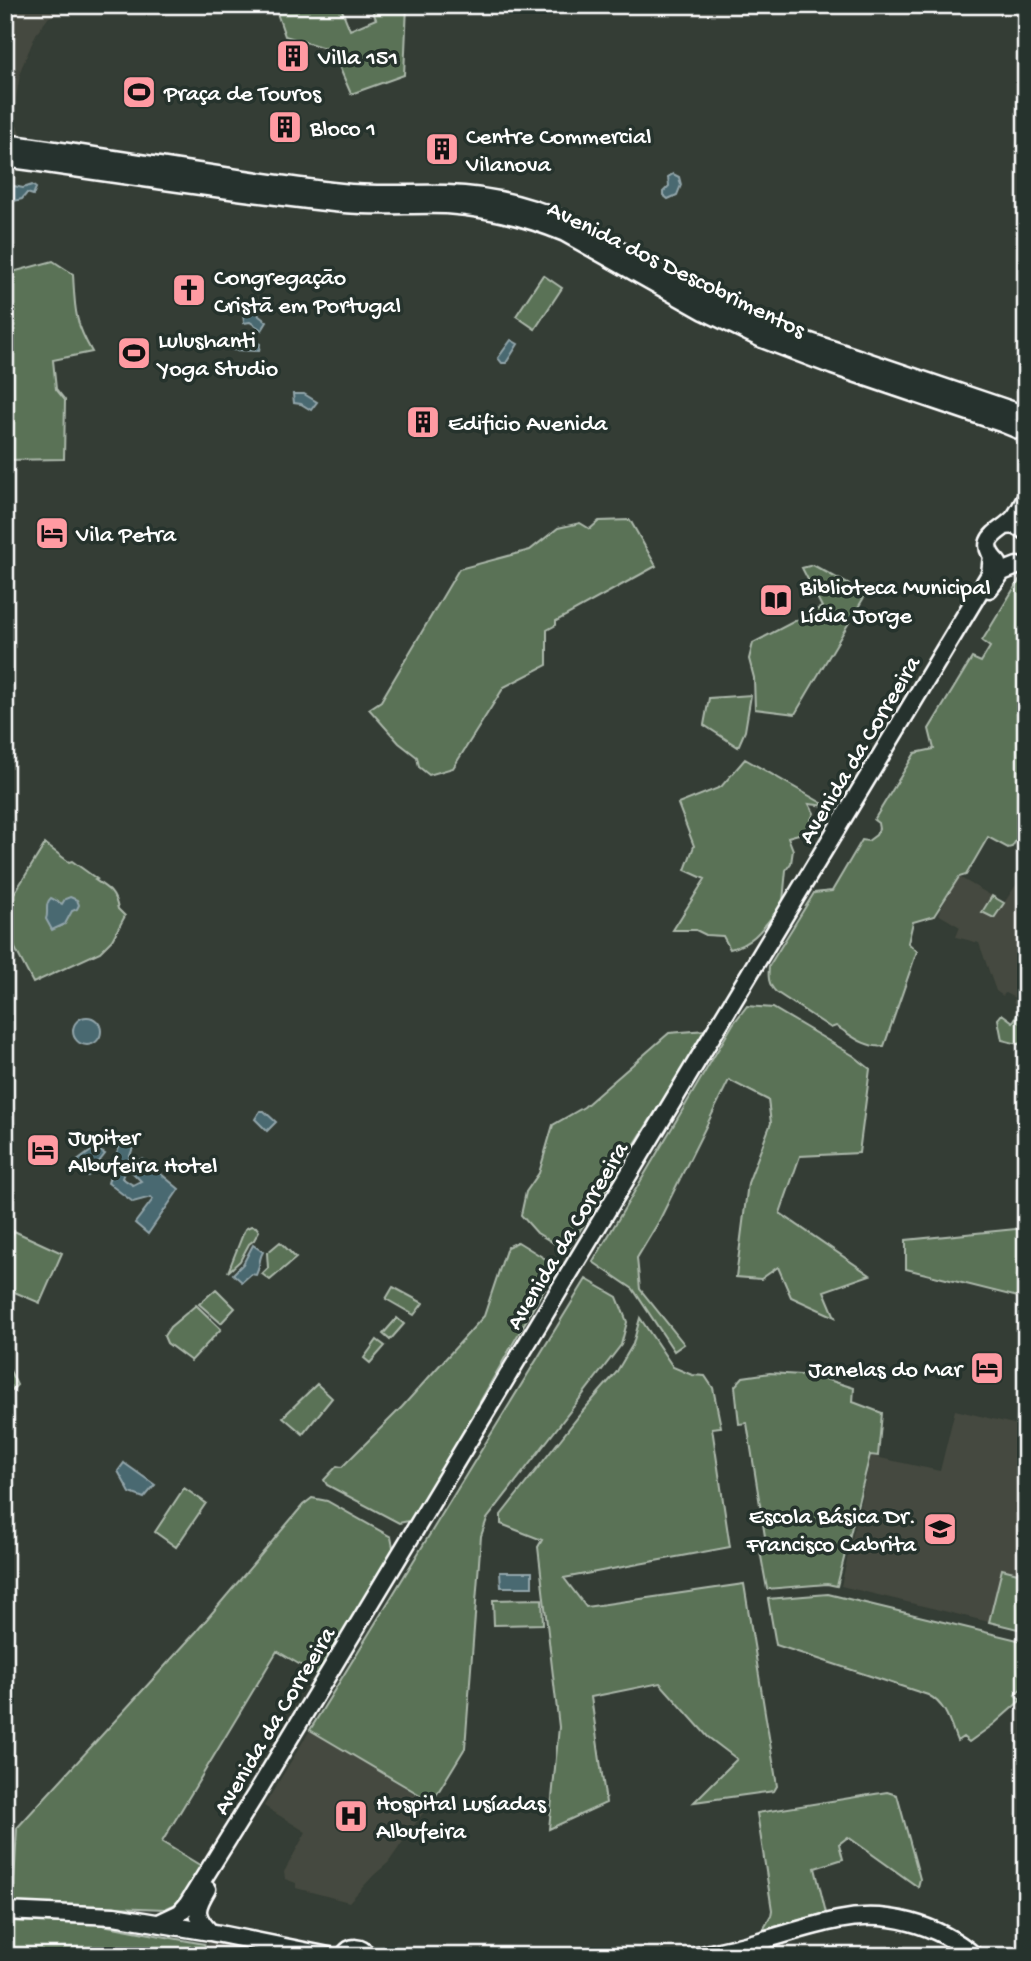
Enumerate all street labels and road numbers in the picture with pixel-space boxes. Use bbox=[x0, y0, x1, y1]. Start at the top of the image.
street label: Avenida dos Descobrimentos bbox=[542, 196, 810, 347]
street label: Avenida da Correeira bbox=[793, 651, 929, 850]
street label: Avenida da Correeira bbox=[501, 1137, 637, 1336]
street label: Avenida da Correeira bbox=[208, 1622, 344, 1821]

